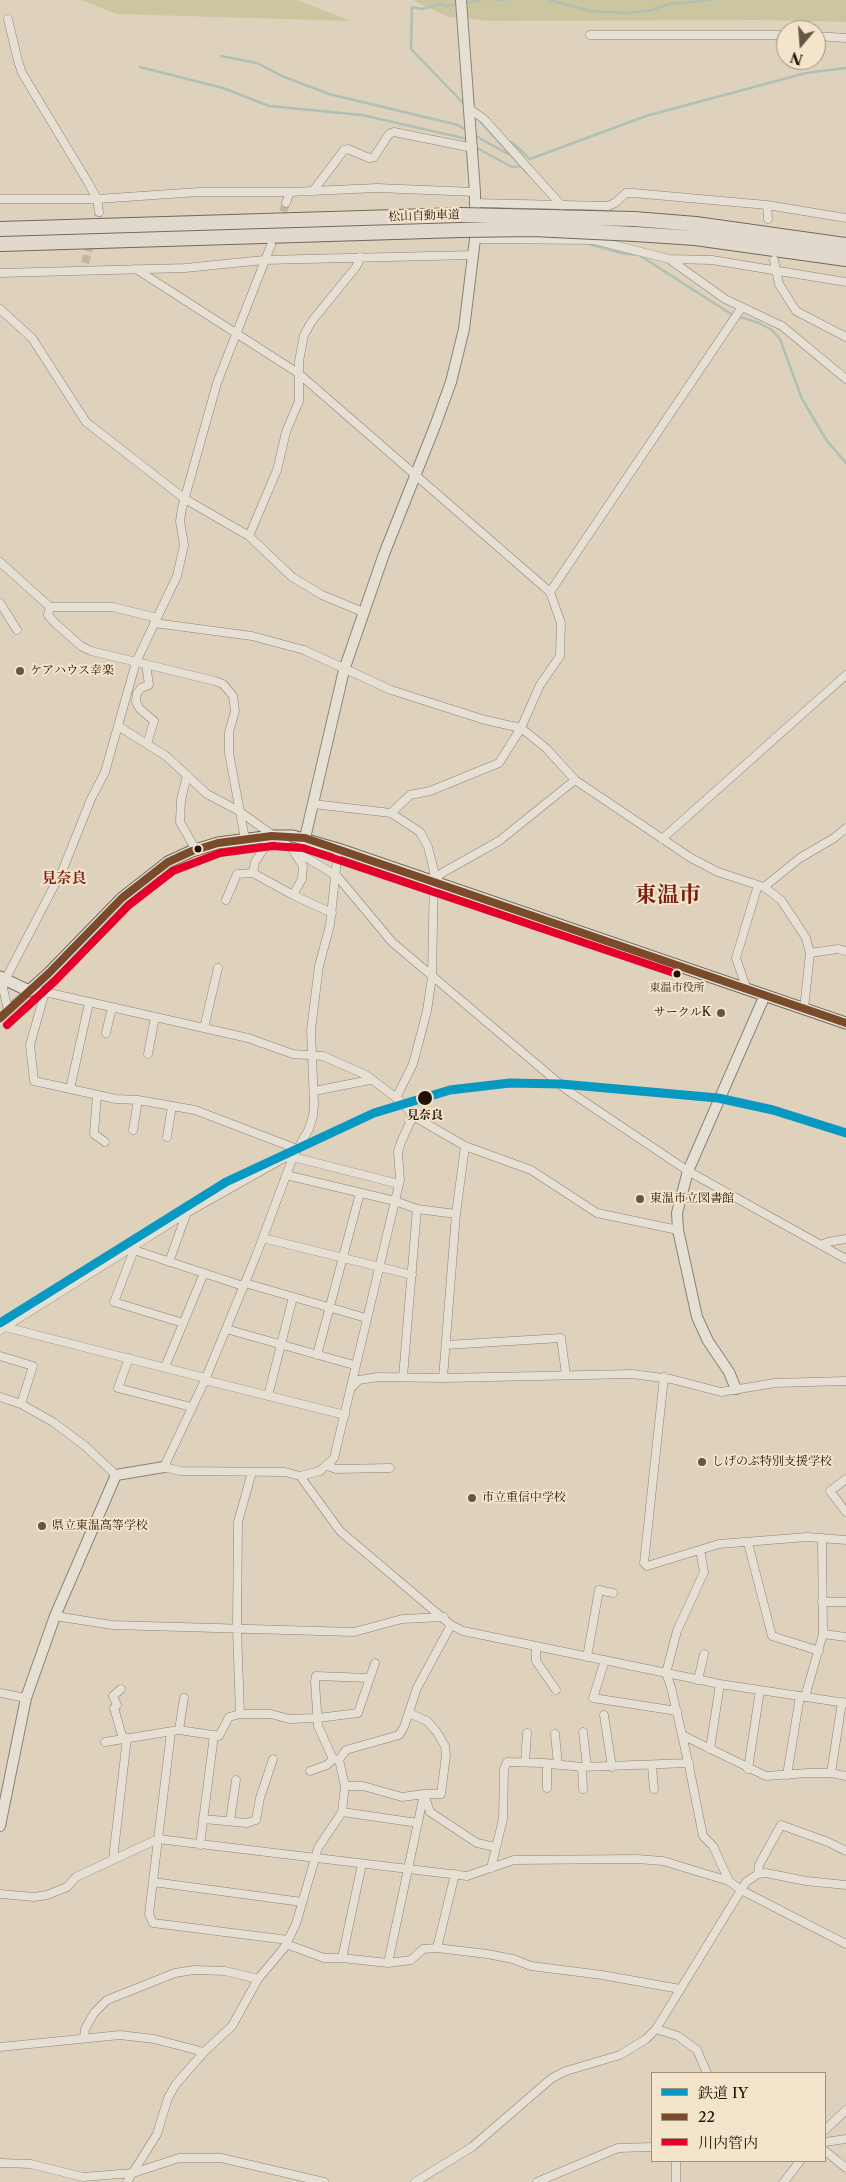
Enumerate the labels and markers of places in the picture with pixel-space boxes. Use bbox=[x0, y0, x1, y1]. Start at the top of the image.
place label: ケアハウス幸楽 bbox=[30, 664, 114, 678]
marker: ケアハウス幸楽 bbox=[14, 665, 26, 677]
unlabelled marker bbox=[193, 844, 203, 854]
marker: 東温市役所 bbox=[672, 969, 682, 979]
place label: 東温市役所 bbox=[650, 981, 704, 995]
place label: サークルK bbox=[654, 1006, 711, 1020]
marker: サークルK bbox=[715, 1007, 727, 1019]
marker: 見奈良 bbox=[416, 1089, 434, 1107]
place label: 見奈良 bbox=[407, 1109, 443, 1123]
place label: 東温市立図書館 bbox=[650, 1192, 734, 1206]
marker: 東温市立図書館 bbox=[634, 1193, 646, 1205]
place label: しげのぶ特別支援学校 bbox=[712, 1455, 832, 1469]
marker: しげのぶ特別支援学校 bbox=[696, 1456, 708, 1468]
place label: 市立重信中学校 bbox=[482, 1491, 566, 1505]
marker: 市立重信中学校 bbox=[466, 1492, 478, 1504]
place label: 県立東温高等学校 bbox=[52, 1519, 148, 1533]
marker: 県立東温高等学校 bbox=[36, 1520, 48, 1532]

